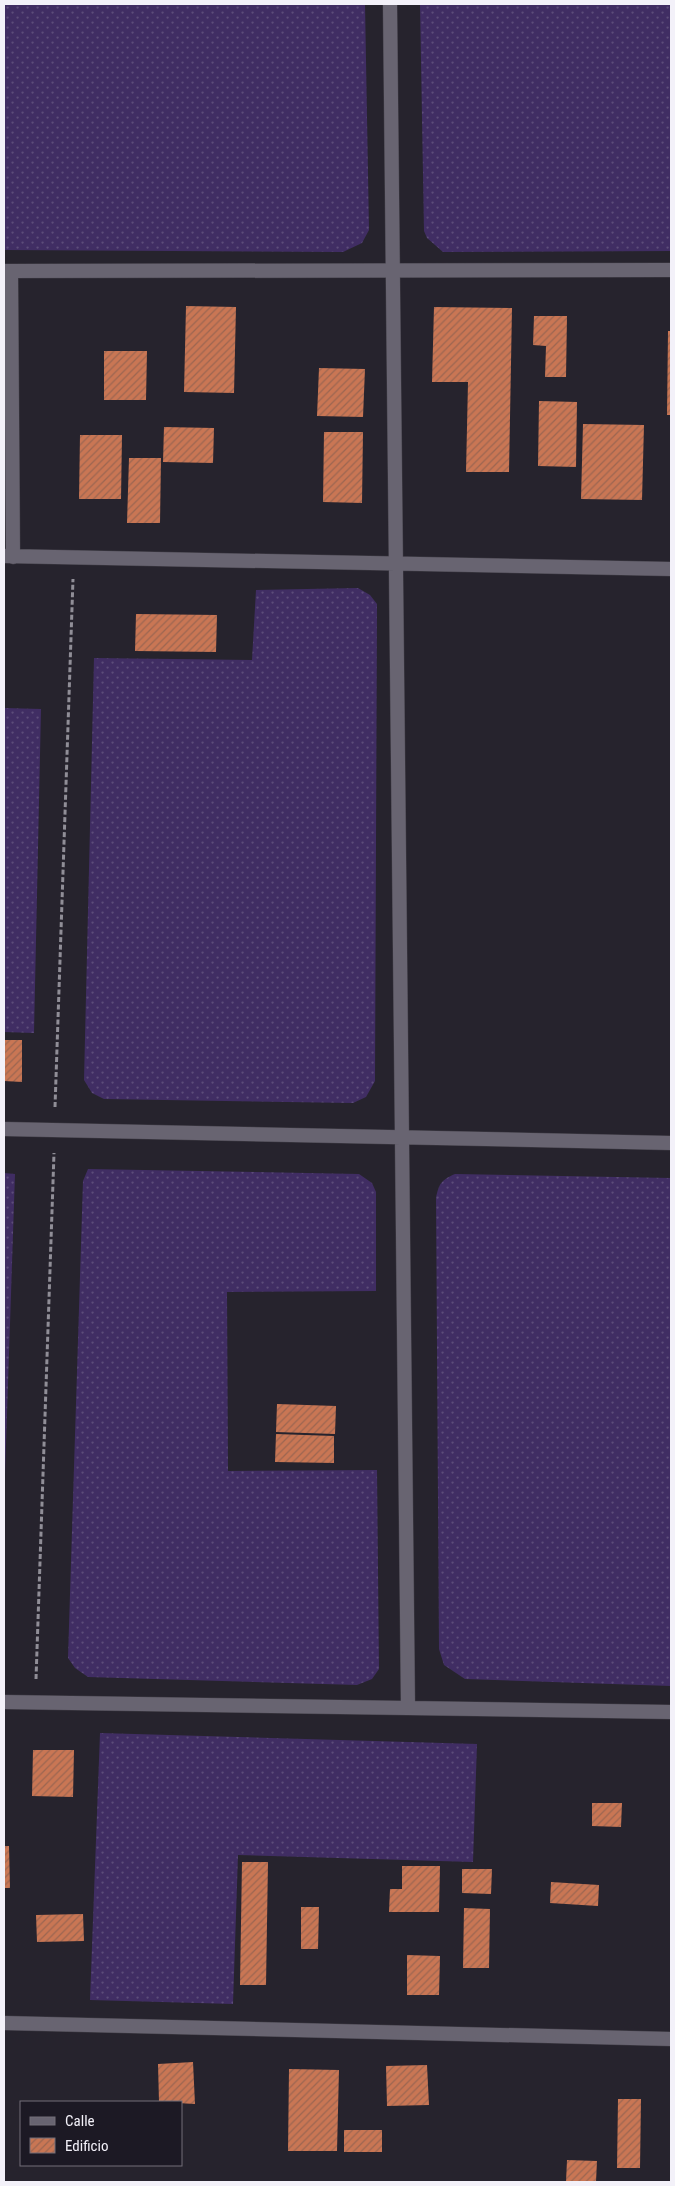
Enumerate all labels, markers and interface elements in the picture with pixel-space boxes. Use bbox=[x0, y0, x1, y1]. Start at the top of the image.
legend bbox=[20, 2101, 182, 2166]
text: Calle bbox=[65, 2112, 95, 2130]
text: Edificio bbox=[65, 2137, 108, 2155]

